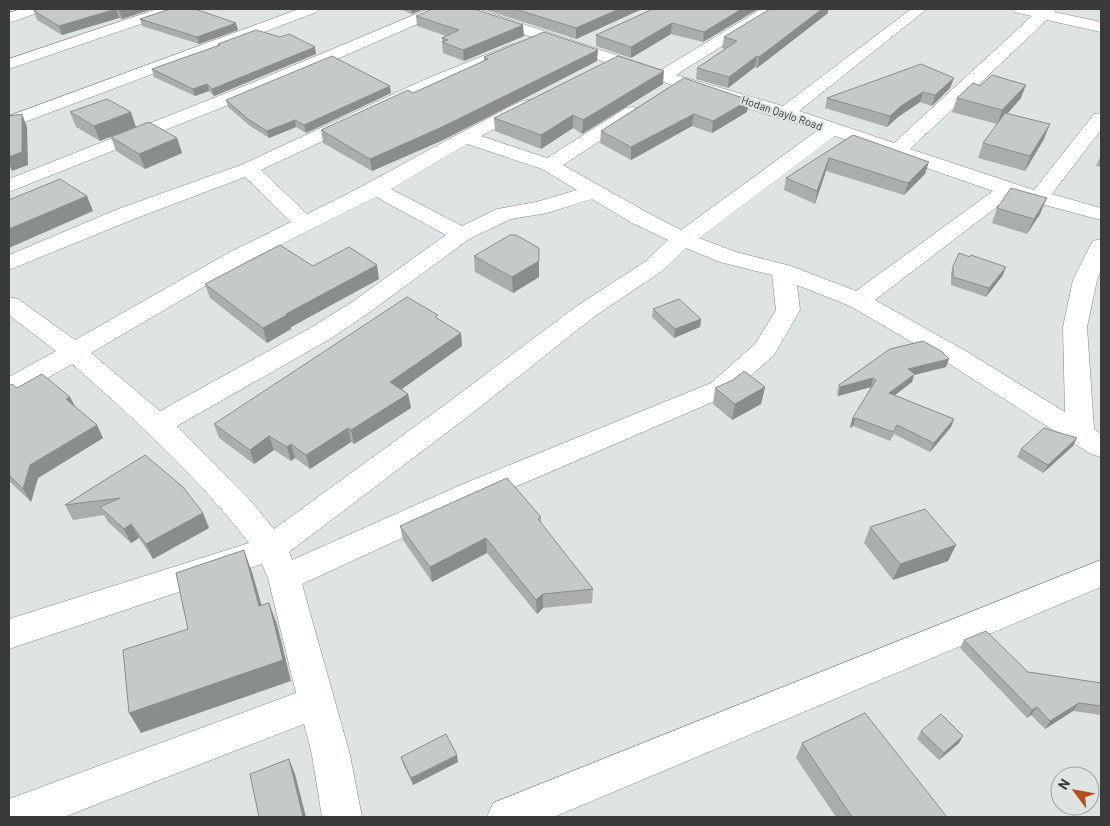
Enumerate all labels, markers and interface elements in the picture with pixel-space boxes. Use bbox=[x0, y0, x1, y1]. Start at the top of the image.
street label: Hodan Qaylo Road bbox=[740, 93, 824, 132]
north arrow bbox=[1050, 766, 1100, 816]
text: N bbox=[1054, 775, 1073, 792]

